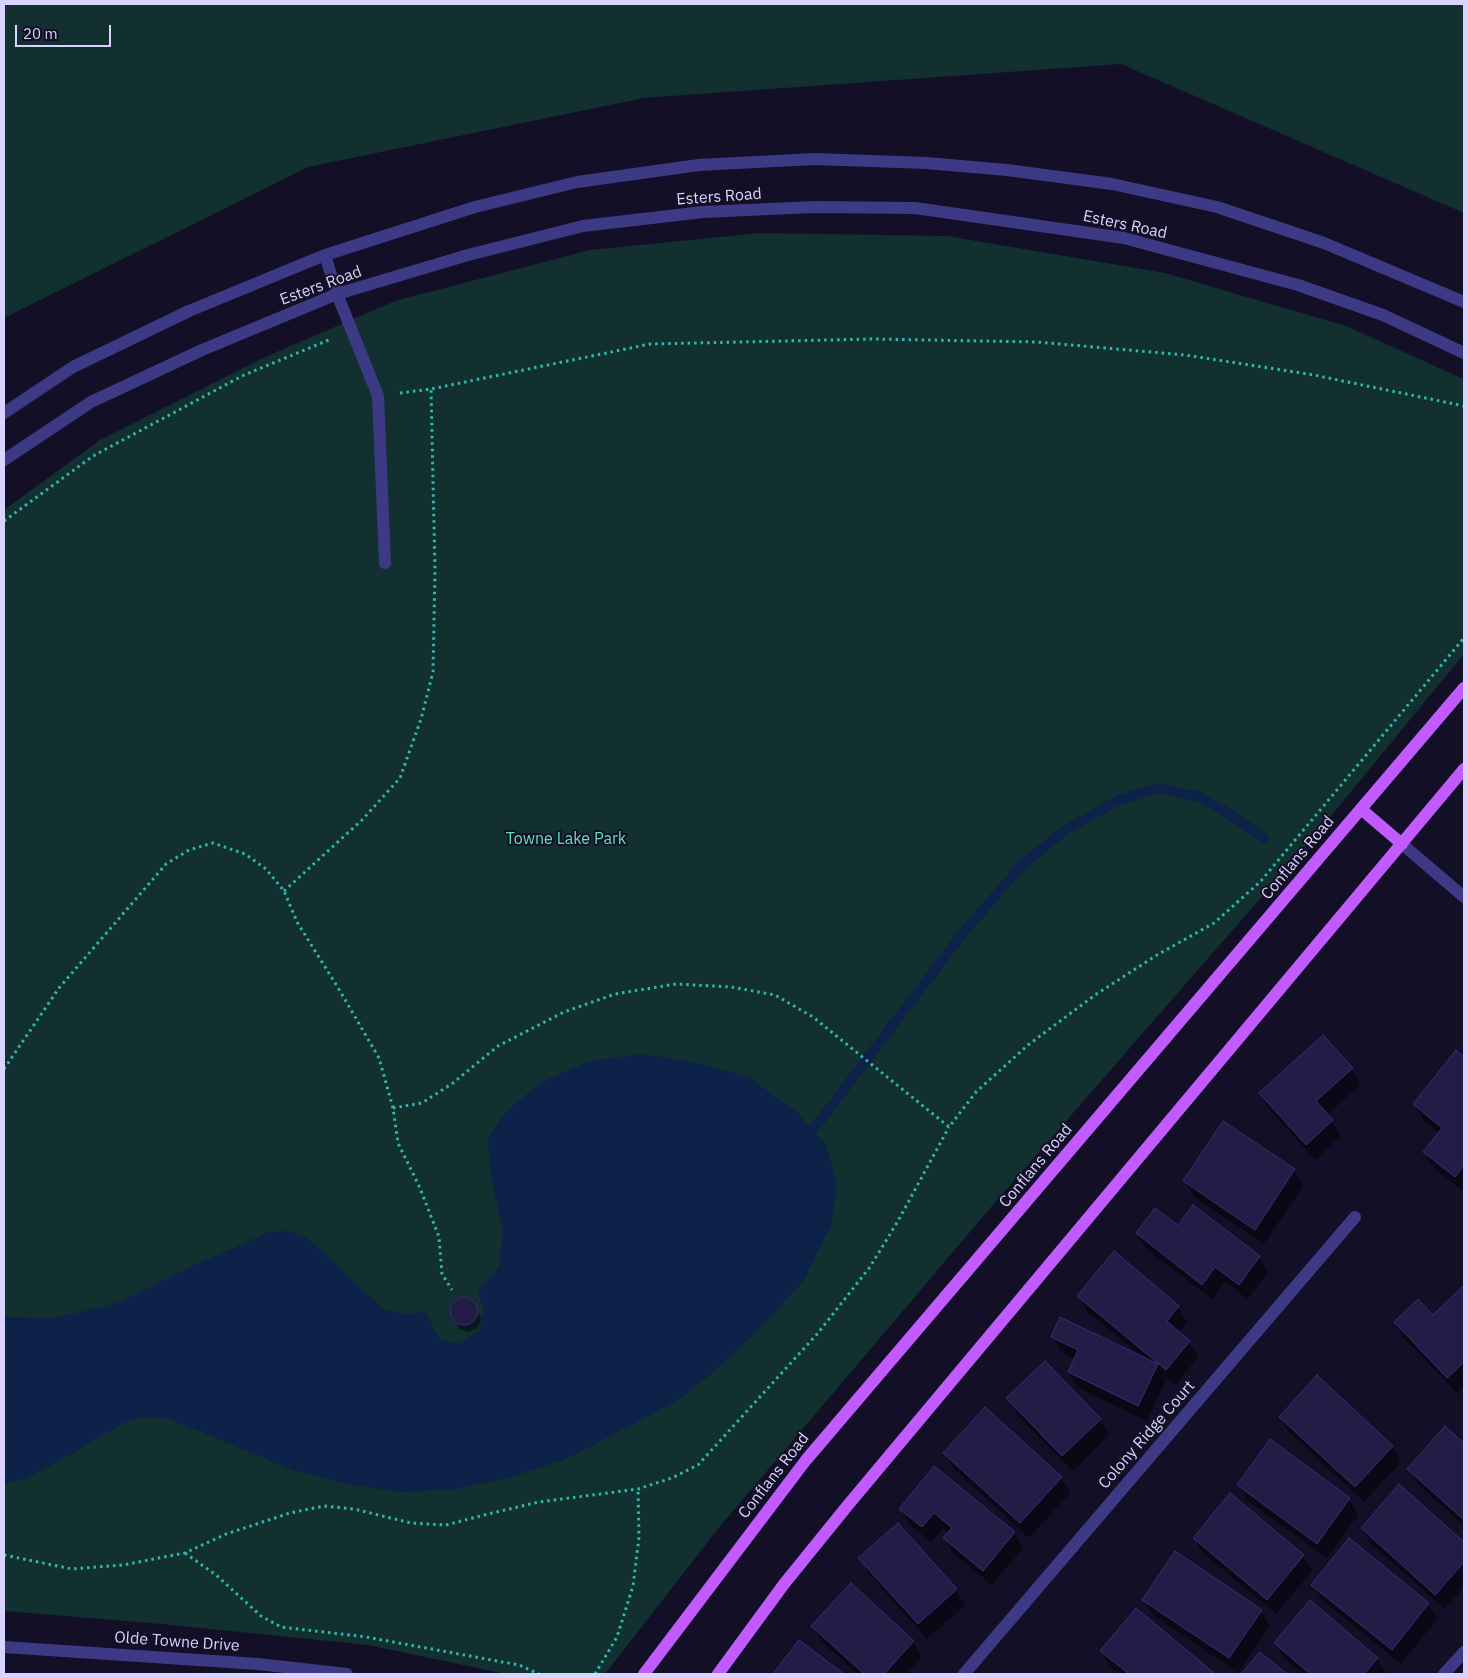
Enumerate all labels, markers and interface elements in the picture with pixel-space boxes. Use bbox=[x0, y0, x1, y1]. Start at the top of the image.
scale bar bbox=[18, 15, 114, 47]
text: 20 m bbox=[23, 24, 58, 43]
street label: Esters Road bbox=[676, 184, 762, 210]
street label: Esters Road bbox=[1081, 207, 1169, 243]
street label: Esters Road bbox=[278, 262, 364, 310]
street label: Conflans Road bbox=[1257, 812, 1339, 904]
park label: Towne Lake Park bbox=[506, 829, 626, 849]
street label: Conflans Road bbox=[995, 1120, 1077, 1212]
street label: Colony Ridge Court bbox=[1095, 1377, 1199, 1493]
street label: Conflans Road bbox=[735, 1429, 813, 1523]
street label: Olde Towne Drive bbox=[114, 1628, 240, 1656]

